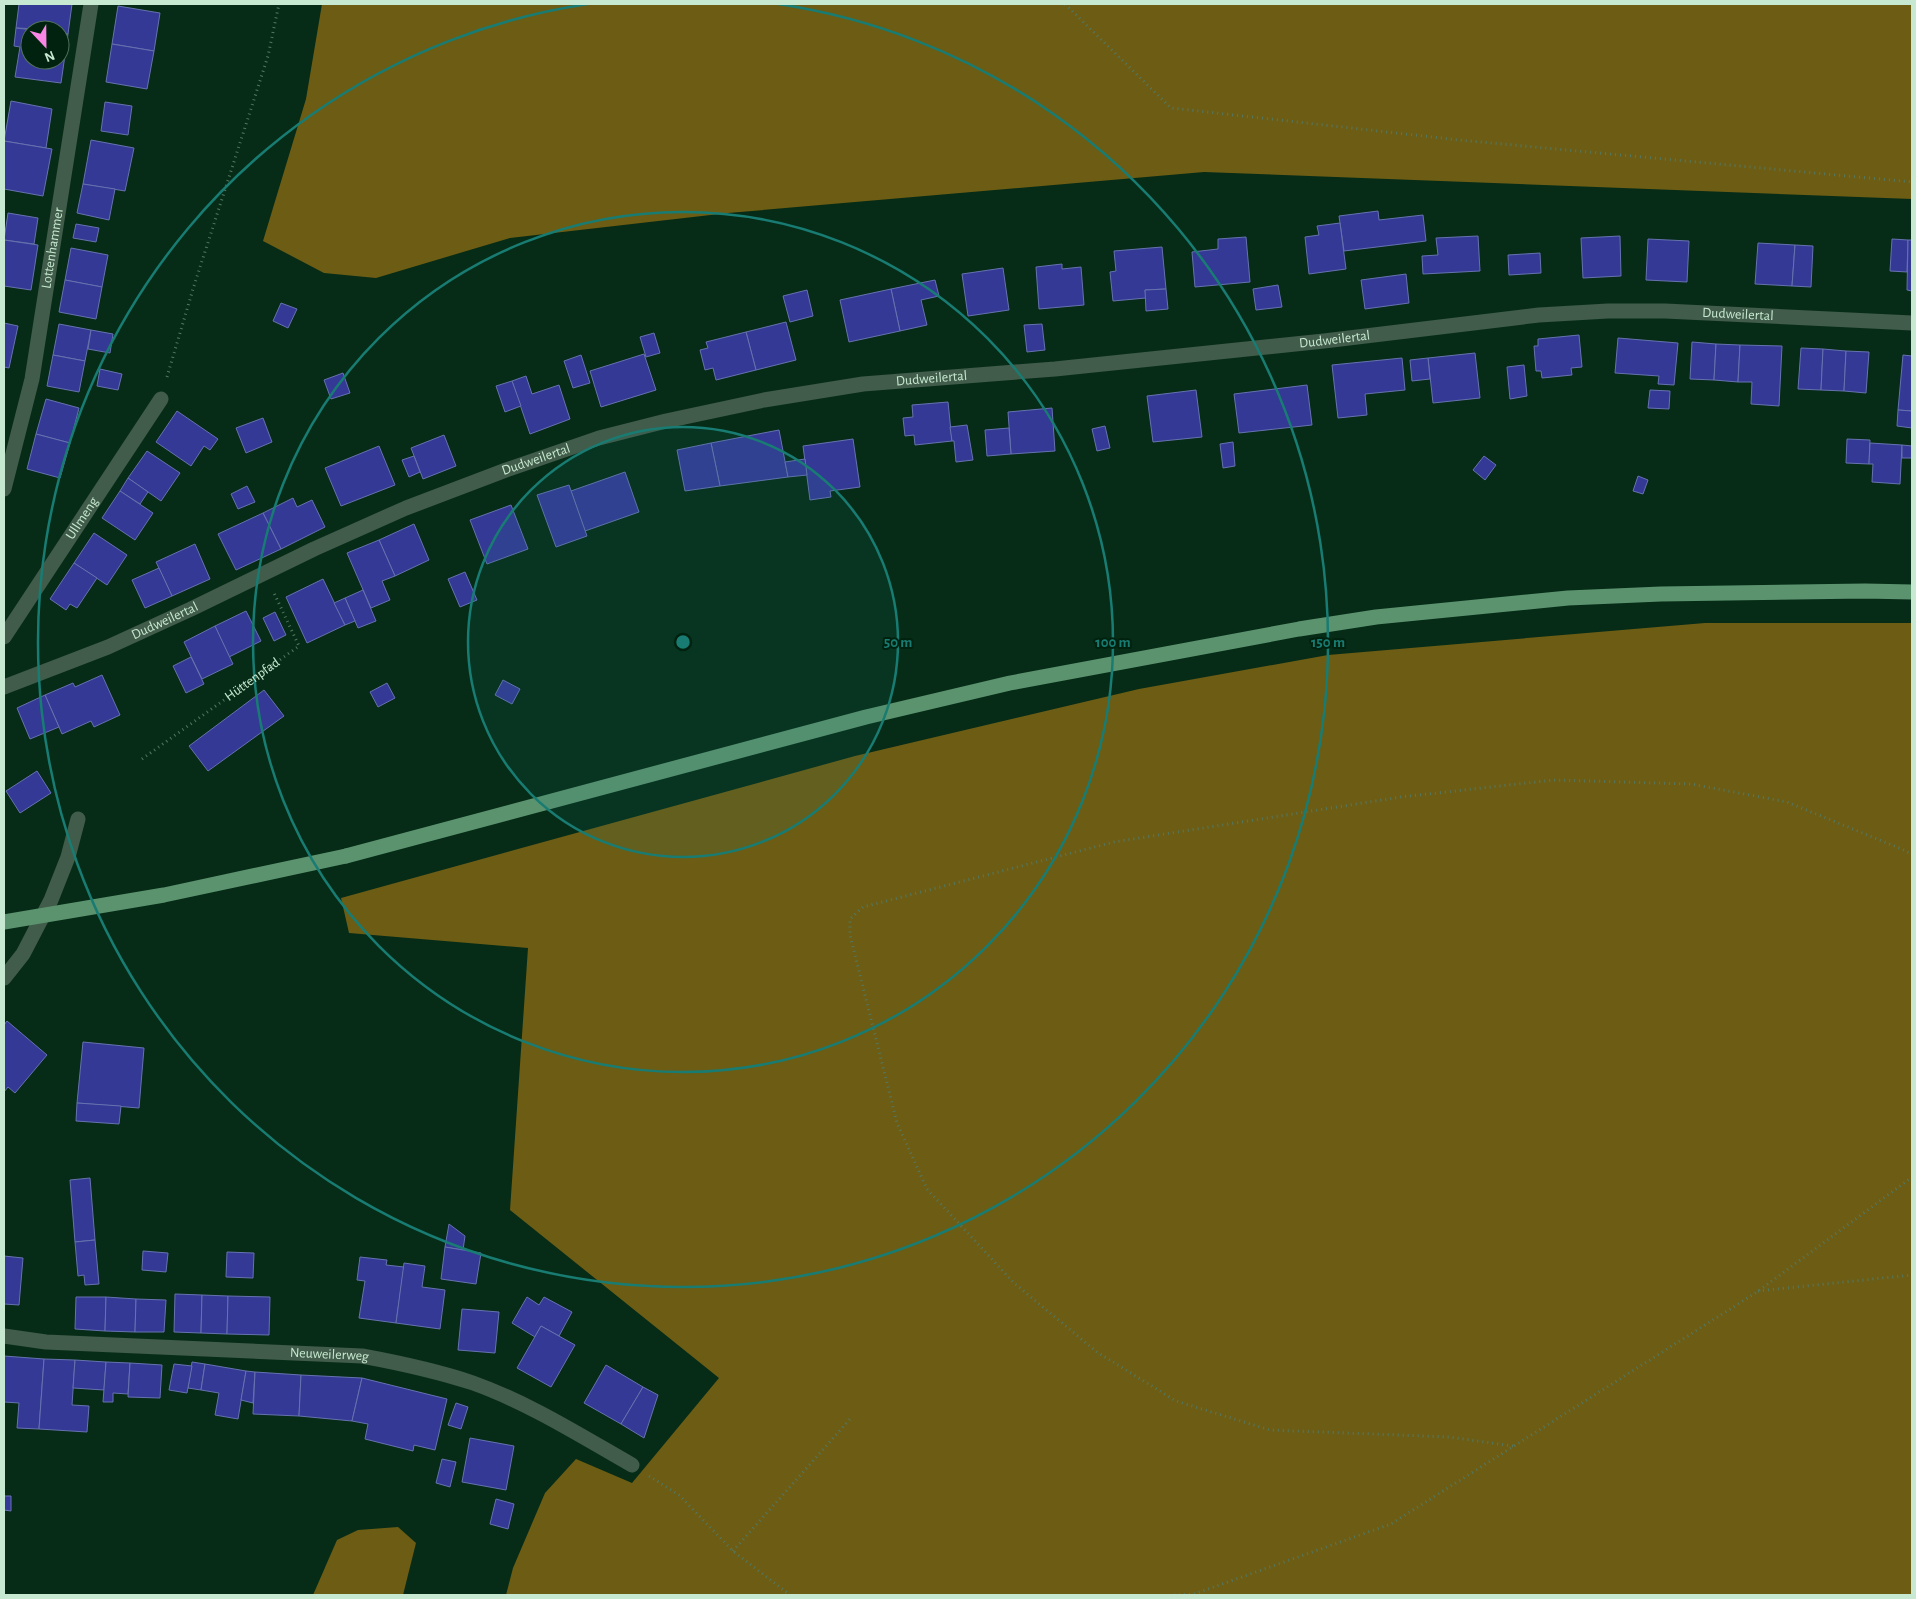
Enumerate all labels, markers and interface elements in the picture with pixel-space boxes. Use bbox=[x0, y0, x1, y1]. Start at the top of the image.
north arrow bbox=[20, 20, 70, 70]
text: N bbox=[42, 48, 57, 64]
street label: Lottenhammer bbox=[39, 206, 66, 290]
street label: Dudweilertal bbox=[1702, 306, 1774, 323]
street label: Dudweilertal bbox=[1298, 328, 1371, 351]
street label: Dudweilertal bbox=[895, 369, 968, 388]
street label: Dudweilertal bbox=[500, 441, 572, 478]
street label: Ullmeng bbox=[63, 495, 101, 542]
street label: Dudweilertal bbox=[130, 600, 200, 642]
centre of rings bbox=[674, 633, 692, 651]
text: 50 m bbox=[884, 635, 912, 650]
text: 100 m bbox=[1095, 635, 1131, 650]
text: 150 m bbox=[1311, 635, 1345, 650]
street label: Hüttenpfad bbox=[222, 655, 282, 704]
street label: Neuweilerweg bbox=[290, 1346, 370, 1364]

